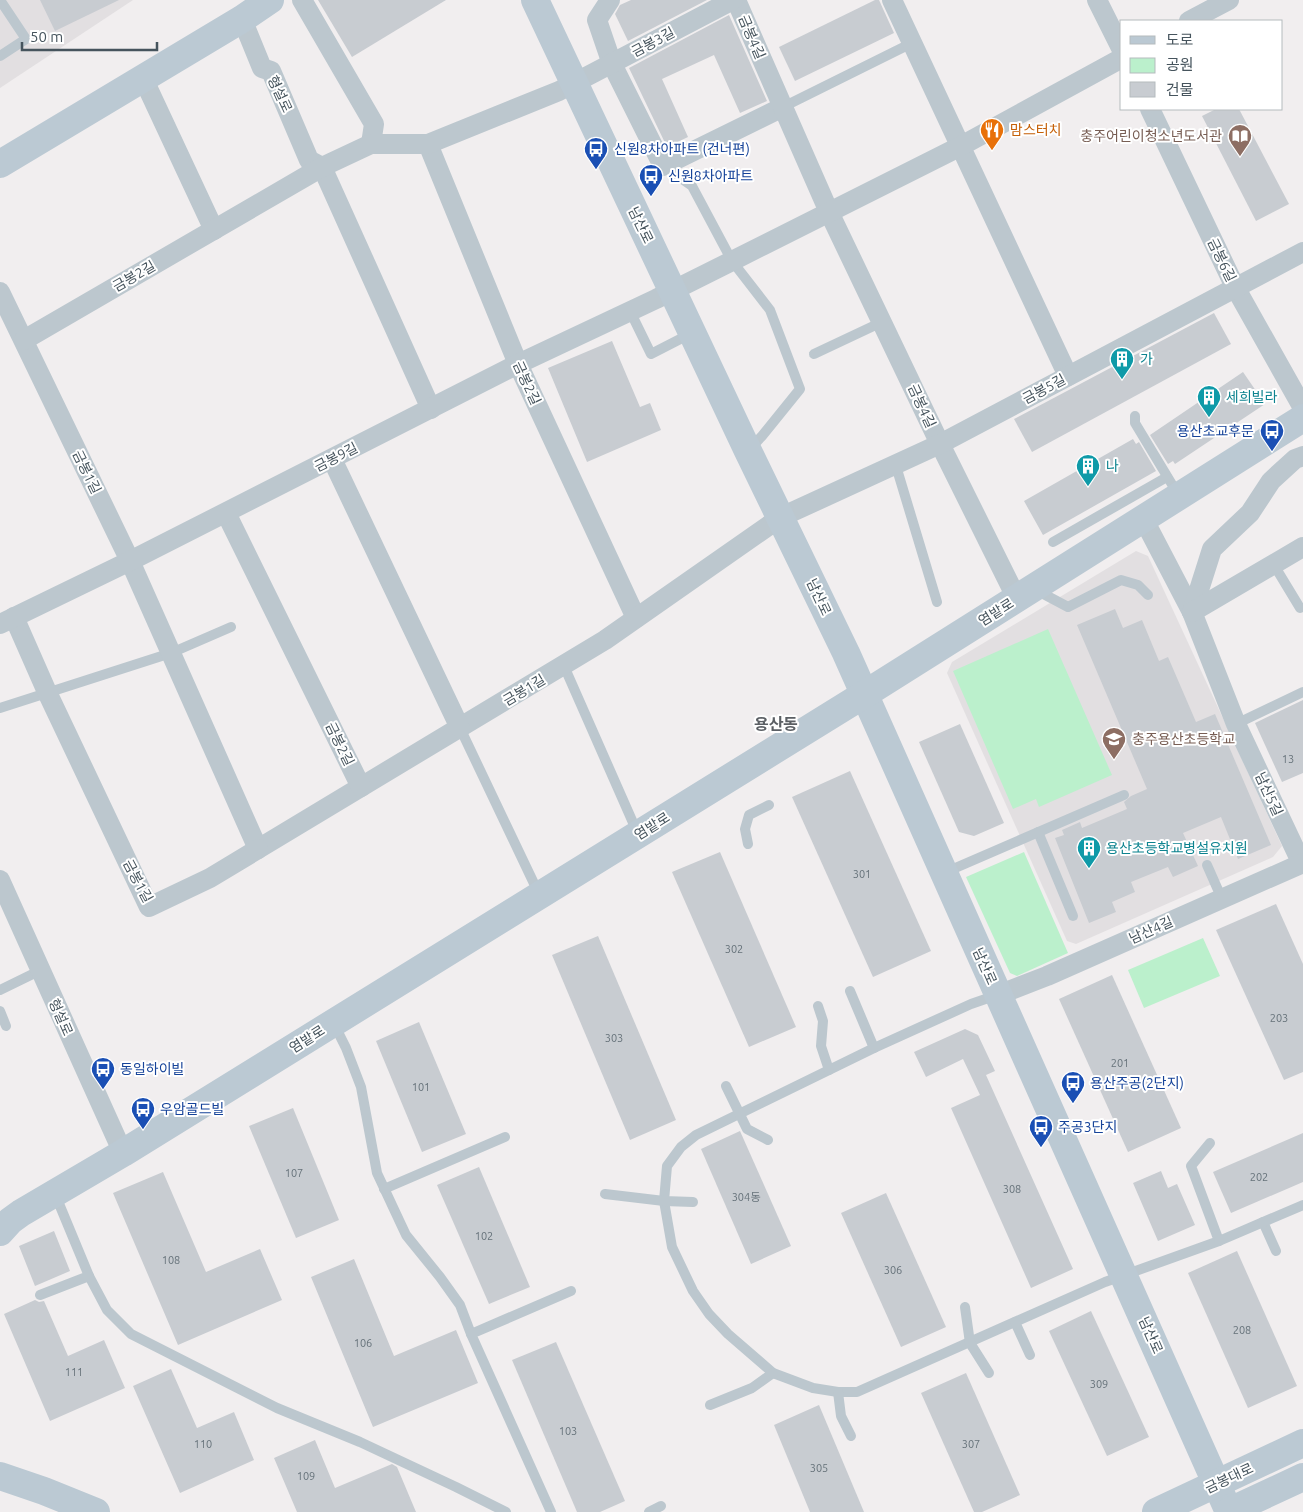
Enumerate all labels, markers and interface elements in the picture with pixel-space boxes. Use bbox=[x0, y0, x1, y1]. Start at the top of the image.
street label: 금봉4길 bbox=[736, 12, 768, 62]
scale bar bbox=[22, 20, 158, 52]
legend bbox=[1120, 20, 1283, 110]
street label: 금봉3길 bbox=[629, 24, 677, 60]
text: 50 m bbox=[30, 28, 63, 45]
text: 도로 bbox=[1166, 31, 1194, 48]
text: 공원 bbox=[1166, 56, 1194, 73]
street label: 형설로 bbox=[265, 73, 295, 115]
text: 건물 bbox=[1166, 81, 1194, 98]
restaurant icon: 맘스터치 bbox=[979, 117, 1005, 151]
place label: 맘스터치 bbox=[1010, 122, 1062, 138]
library icon: 충주어린이청소년도서관 bbox=[1227, 123, 1253, 157]
place label: 충주어린이청소년도서관 bbox=[1080, 128, 1222, 144]
bus stop icon: 신원8차아파트 (건너편) bbox=[583, 136, 609, 170]
place label: 신원8차아파트 (건너편) bbox=[614, 141, 750, 157]
bus stop icon: 신원8차아파트 bbox=[638, 163, 664, 197]
place label: 신원8차아파트 bbox=[668, 168, 753, 184]
street label: 남산로 bbox=[625, 204, 657, 246]
street label: 금봉6길 bbox=[1205, 236, 1239, 284]
street label: 금봉2길 bbox=[110, 257, 158, 295]
building icon: 가 bbox=[1109, 346, 1135, 380]
place label: 가 bbox=[1140, 351, 1153, 367]
street label: 금봉2길 bbox=[510, 359, 544, 407]
street label: 금봉5길 bbox=[1020, 371, 1068, 407]
street label: 금봉4길 bbox=[905, 382, 939, 430]
building icon: 세희빌라 bbox=[1196, 384, 1222, 418]
place label: 세희빌라 bbox=[1226, 389, 1278, 405]
bus stop icon: 용산초교후문 bbox=[1259, 418, 1285, 452]
place label: 용산초교후문 bbox=[1177, 423, 1254, 439]
street label: 금봉9길 bbox=[312, 439, 360, 475]
street label: 금봉1길 bbox=[70, 448, 104, 496]
building icon: 나 bbox=[1075, 453, 1101, 487]
place label: 나 bbox=[1106, 458, 1119, 474]
street label: 남산로 bbox=[804, 576, 834, 618]
street label: 염밭로 bbox=[975, 595, 1017, 629]
street label: 금봉1길 bbox=[500, 671, 548, 709]
district label: 용산동 bbox=[754, 715, 798, 733]
street label: 금봉2길 bbox=[323, 720, 357, 768]
school or university icon: 충주용산초등학교 bbox=[1101, 726, 1127, 760]
place label: 충주용산초등학교 bbox=[1132, 731, 1235, 747]
house number: 13 bbox=[1282, 753, 1294, 765]
street label: 남산5길 bbox=[1252, 770, 1286, 818]
street label: 염밭로 bbox=[631, 809, 673, 843]
building icon: 용산초등학교병설유치원 bbox=[1076, 835, 1102, 869]
place label: 용산초등학교병설유치원 bbox=[1106, 840, 1248, 856]
street label: 금봉1길 bbox=[120, 857, 156, 905]
house number: 301 bbox=[853, 868, 871, 880]
street label: 남산4길 bbox=[1126, 913, 1176, 947]
house number: 302 bbox=[725, 943, 743, 955]
street label: 남산로 bbox=[970, 945, 1000, 987]
street label: 형설로 bbox=[46, 996, 76, 1038]
house number: 203 bbox=[1270, 1012, 1288, 1024]
street label: 염밭로 bbox=[286, 1022, 328, 1056]
house number: 303 bbox=[605, 1032, 623, 1044]
bus stop icon: 동일하이빌 bbox=[90, 1056, 116, 1090]
house number: 201 bbox=[1111, 1057, 1129, 1069]
place label: 동일하이빌 bbox=[120, 1061, 184, 1077]
bus stop icon: 용산주공(2단지) bbox=[1060, 1070, 1086, 1104]
place label: 용산주공(2단지) bbox=[1090, 1075, 1184, 1091]
house number: 101 bbox=[412, 1081, 430, 1093]
bus stop icon: 우암골드빌 bbox=[130, 1096, 156, 1130]
place label: 우암골드빌 bbox=[160, 1101, 224, 1117]
bus stop icon: 주공3단지 bbox=[1028, 1114, 1054, 1148]
place label: 주공3단지 bbox=[1058, 1119, 1117, 1135]
house number: 107 bbox=[285, 1167, 303, 1179]
house number: 202 bbox=[1250, 1171, 1268, 1183]
house number: 308 bbox=[1003, 1183, 1021, 1195]
house number: 304동 bbox=[732, 1191, 760, 1203]
house number: 102 bbox=[475, 1230, 493, 1242]
house number: 108 bbox=[162, 1254, 180, 1266]
house number: 306 bbox=[884, 1264, 902, 1276]
street label: 남산로 bbox=[1136, 1314, 1166, 1356]
house number: 208 bbox=[1233, 1324, 1251, 1336]
house number: 106 bbox=[354, 1337, 372, 1349]
house number: 111 bbox=[65, 1366, 83, 1378]
house number: 309 bbox=[1090, 1378, 1108, 1390]
house number: 103 bbox=[559, 1425, 577, 1437]
house number: 110 bbox=[194, 1438, 212, 1450]
house number: 307 bbox=[962, 1438, 980, 1450]
street label: 금봉대로 bbox=[1202, 1460, 1256, 1496]
house number: 305 bbox=[810, 1462, 828, 1474]
house number: 109 bbox=[297, 1470, 315, 1482]

